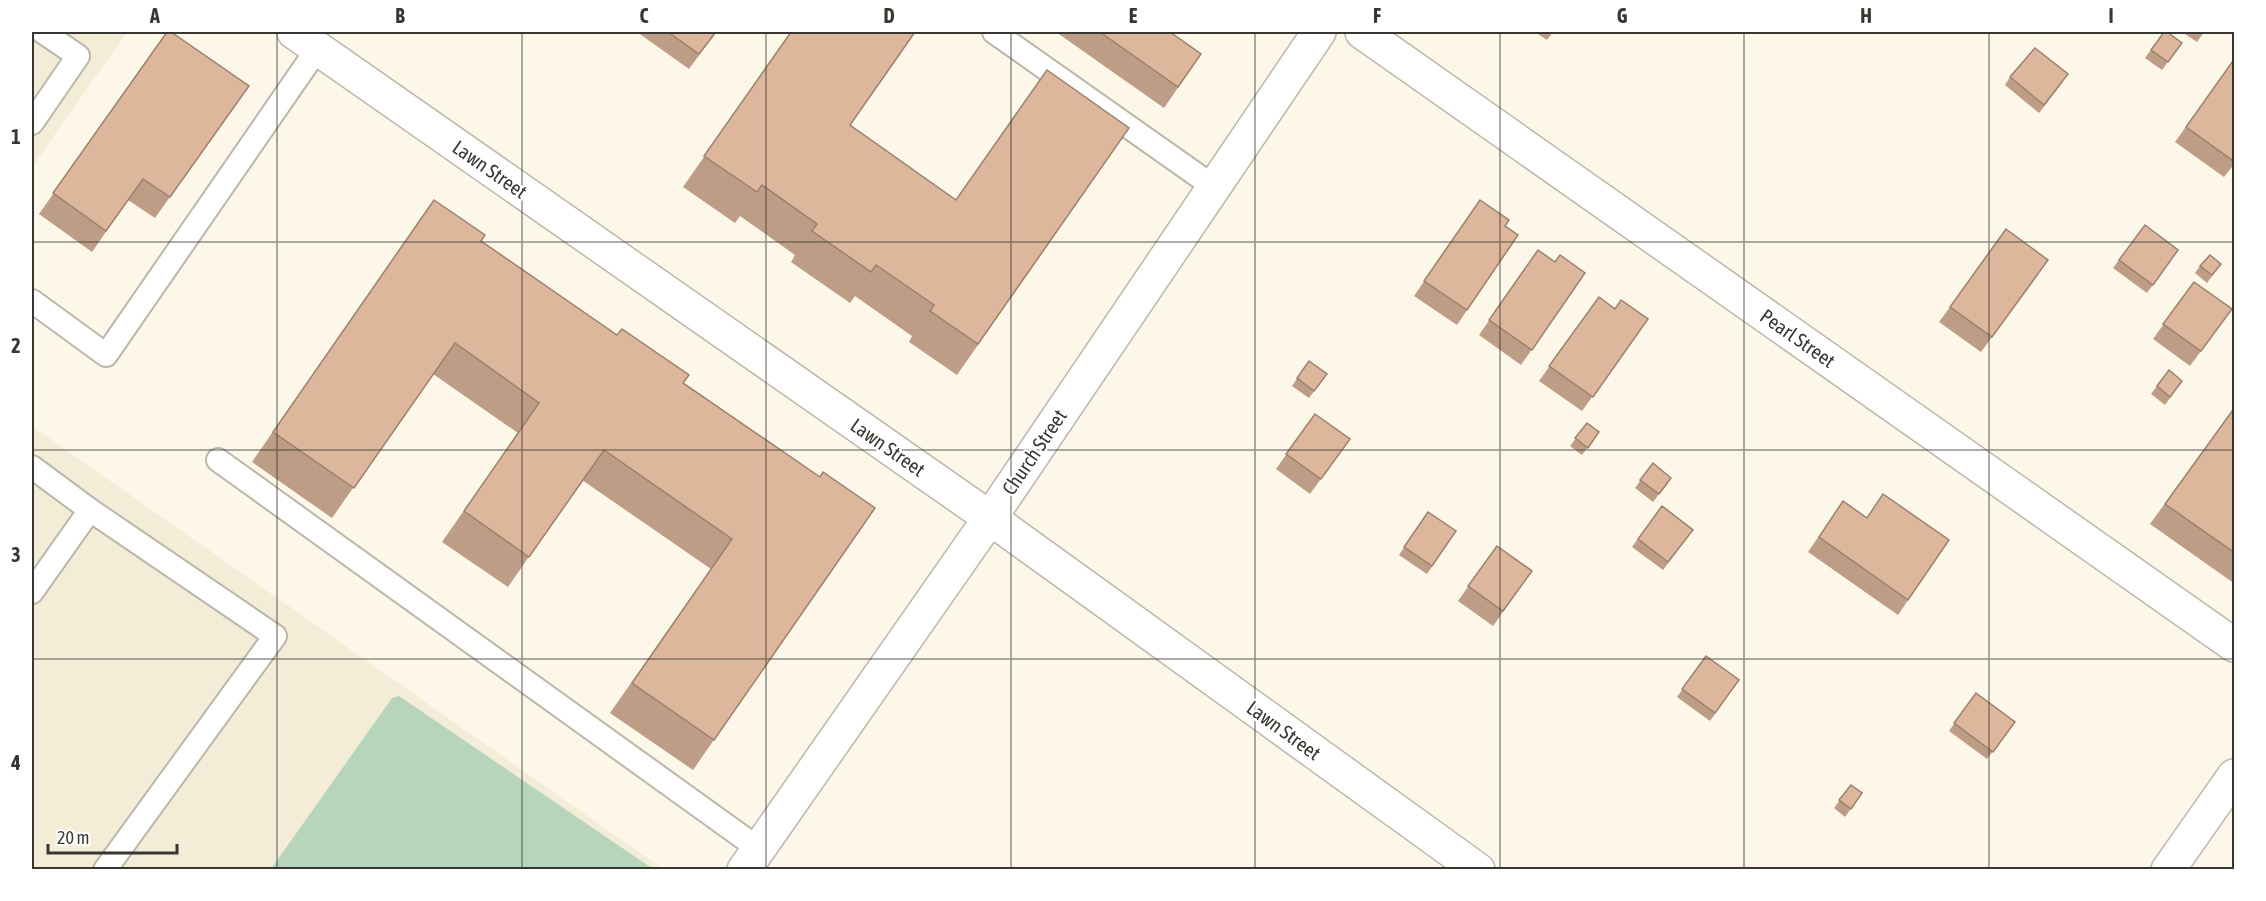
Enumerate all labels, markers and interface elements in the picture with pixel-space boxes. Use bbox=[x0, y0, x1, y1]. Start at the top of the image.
text: A bbox=[149, 4, 160, 27]
text: B bbox=[395, 4, 405, 27]
text: C bbox=[640, 4, 649, 27]
text: D bbox=[883, 4, 895, 27]
text: E bbox=[1129, 4, 1138, 27]
text: F bbox=[1373, 4, 1381, 27]
text: G bbox=[1617, 4, 1628, 27]
text: H bbox=[1860, 4, 1872, 27]
text: I bbox=[2108, 4, 2114, 27]
text: 1 bbox=[11, 125, 21, 148]
street label: Lawn Street bbox=[448, 135, 532, 203]
street label: Pearl Street bbox=[1756, 304, 1840, 372]
text: 2 bbox=[11, 334, 21, 357]
street label: Church Street bbox=[997, 405, 1071, 499]
street label: Lawn Street bbox=[846, 413, 930, 481]
text: 3 bbox=[11, 543, 21, 566]
street label: Lawn Street bbox=[1243, 696, 1325, 765]
text: 4 bbox=[10, 751, 21, 774]
scale bar bbox=[48, 817, 177, 855]
text: 20 m bbox=[57, 827, 89, 848]

